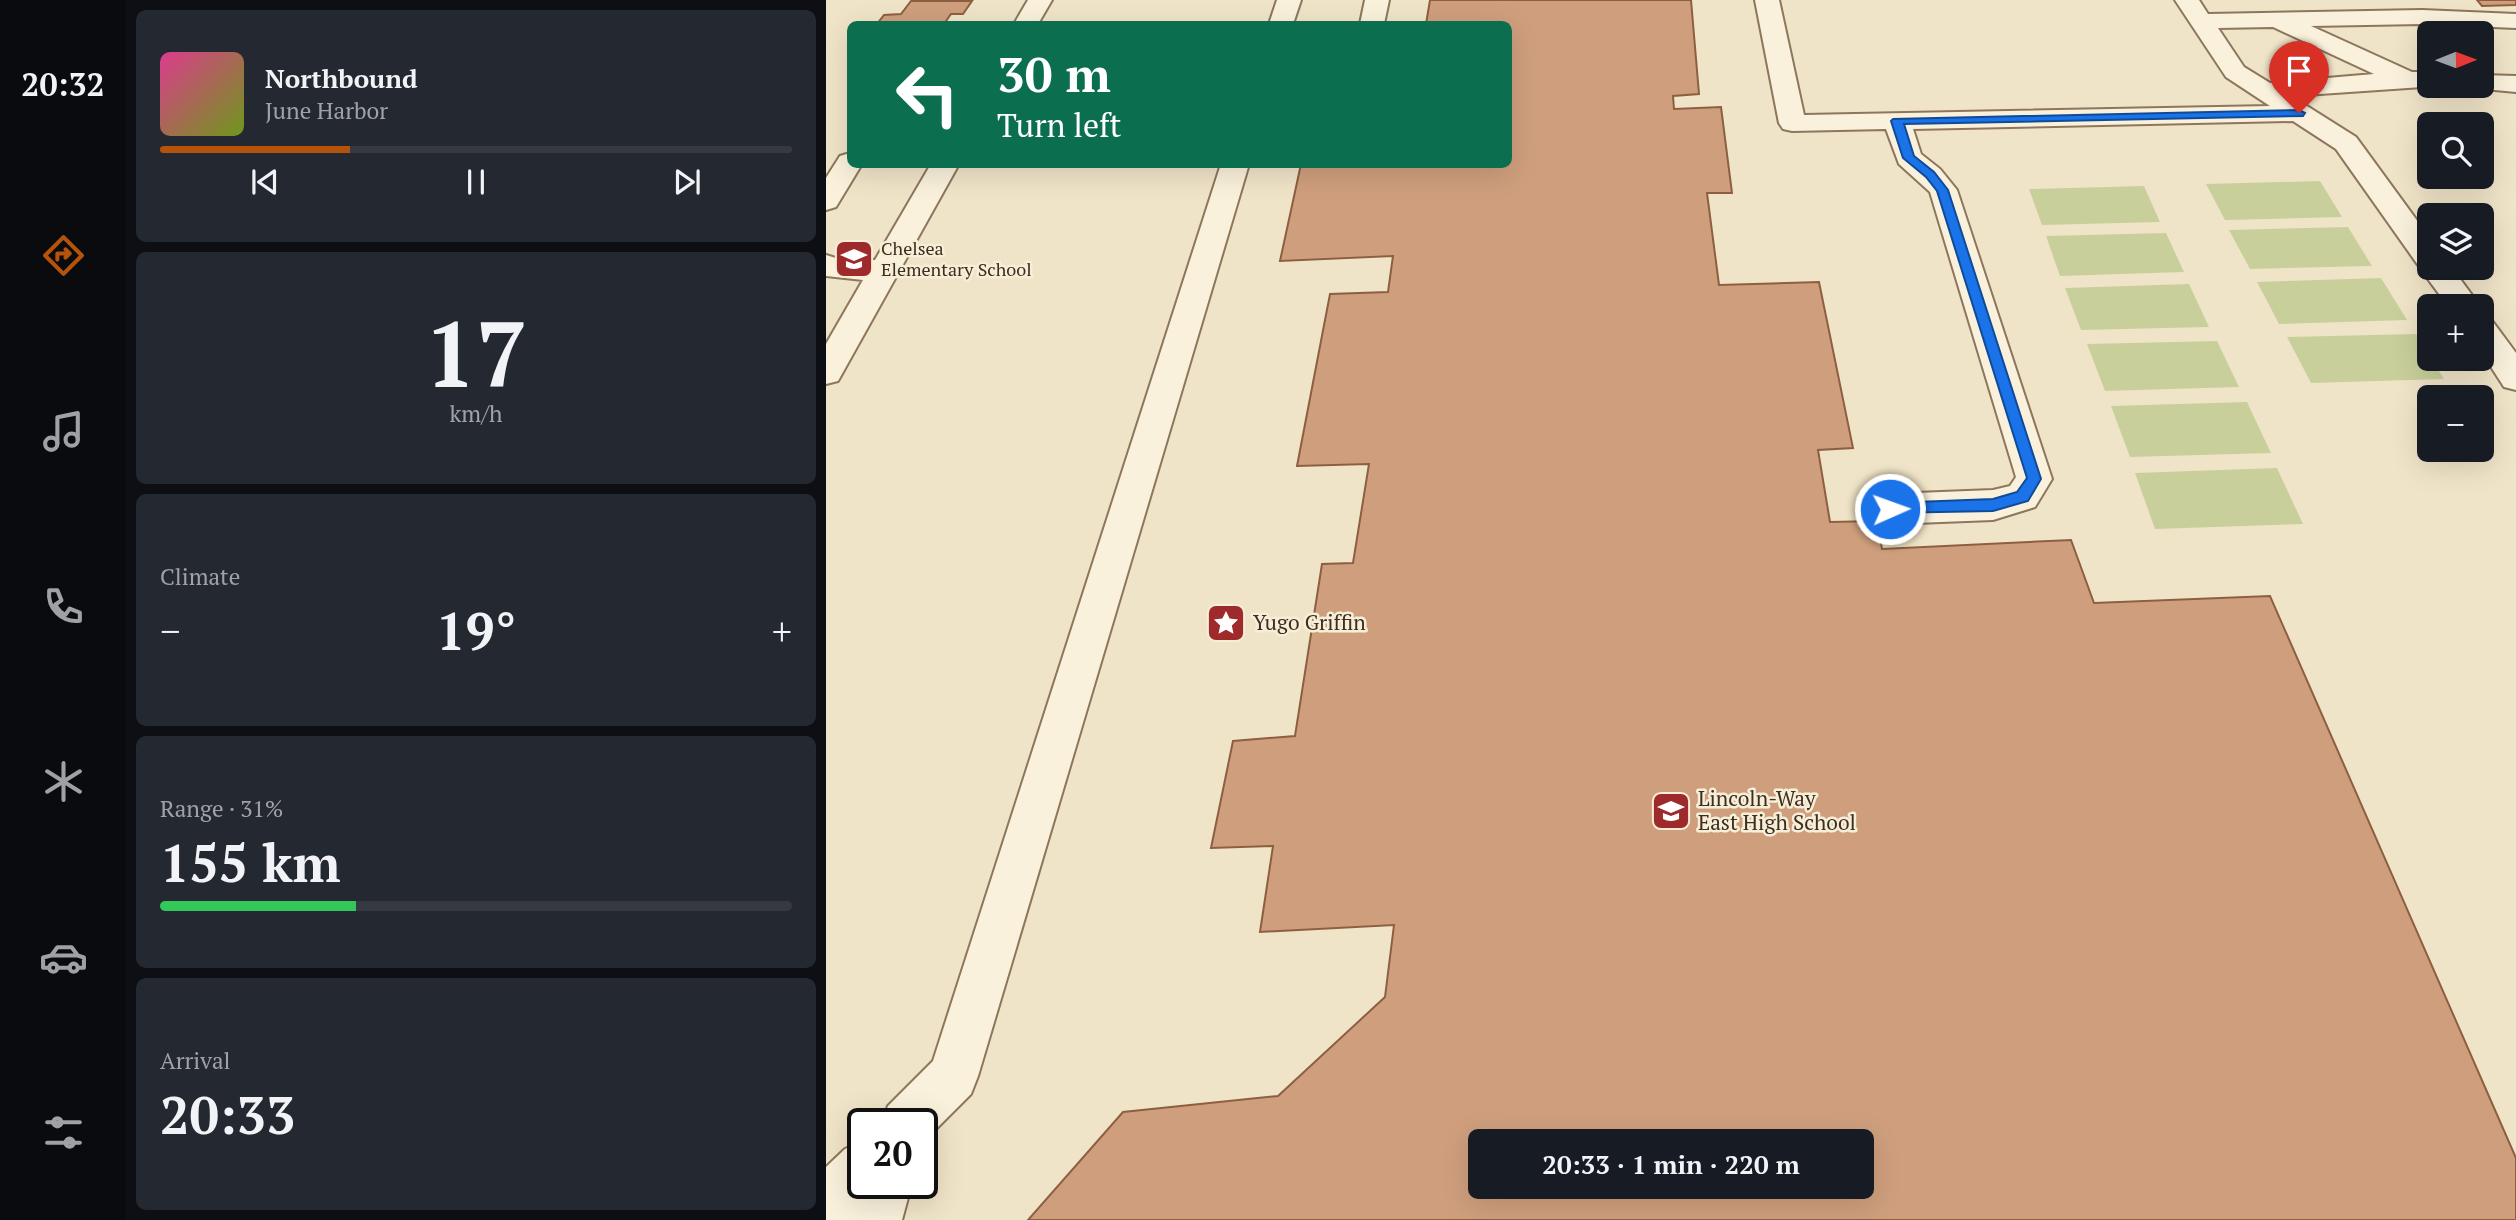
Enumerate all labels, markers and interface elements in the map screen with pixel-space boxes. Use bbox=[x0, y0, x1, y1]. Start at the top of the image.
north arrow bbox=[2417, 21, 2494, 98]
map controls bbox=[2417, 21, 2494, 462]
text: 30 m bbox=[997, 41, 1111, 106]
pin bbox=[2269, 41, 2329, 113]
icon: left bbox=[882, 49, 973, 140]
icon: arrive bbox=[2280, 52, 2318, 90]
text: Northbound bbox=[265, 61, 418, 95]
text: 20:32 bbox=[21, 63, 105, 105]
text: June Harbor bbox=[265, 95, 388, 126]
text: Turn left bbox=[997, 104, 1121, 146]
button: search bbox=[2417, 112, 2494, 189]
icon: previous bbox=[246, 163, 284, 201]
icon: pause bbox=[457, 163, 495, 201]
icon: next bbox=[668, 163, 706, 201]
button: layers bbox=[2417, 203, 2494, 280]
icon: directions bbox=[39, 231, 88, 280]
place label: Chelsea Elementary School bbox=[881, 236, 1032, 281]
school or university icon: Chelsea Elementary School bbox=[833, 238, 875, 280]
text: 17 bbox=[425, 292, 527, 413]
button: + bbox=[2417, 294, 2494, 371]
button: − bbox=[2417, 385, 2494, 462]
text: km/h bbox=[449, 398, 503, 429]
icon: music bbox=[39, 407, 88, 456]
position arrow bbox=[1853, 472, 1927, 546]
text: Climate bbox=[160, 561, 240, 592]
icon: phone bbox=[39, 582, 88, 631]
text: 19° bbox=[436, 596, 516, 665]
place icon: Yugo Griffin bbox=[1205, 602, 1247, 644]
text: − bbox=[160, 606, 180, 656]
text: + bbox=[772, 606, 792, 656]
place label: Yugo Griffin bbox=[1253, 608, 1366, 636]
icon: climate bbox=[39, 757, 88, 806]
place label: Lincoln-Way East High School bbox=[1698, 784, 1856, 836]
school or university icon: Lincoln-Way East High School bbox=[1650, 790, 1692, 832]
text: Range · 31% bbox=[160, 793, 283, 824]
text: 155 km bbox=[160, 828, 341, 897]
icon: car bbox=[39, 933, 88, 982]
text: Arrival bbox=[160, 1045, 231, 1076]
text: 20:33 bbox=[160, 1080, 295, 1149]
icon: filters bbox=[39, 1108, 88, 1157]
speed limit sign: 20 bbox=[847, 1108, 938, 1199]
text: 20:33 · 1 min · 220 m bbox=[1542, 1147, 1800, 1181]

